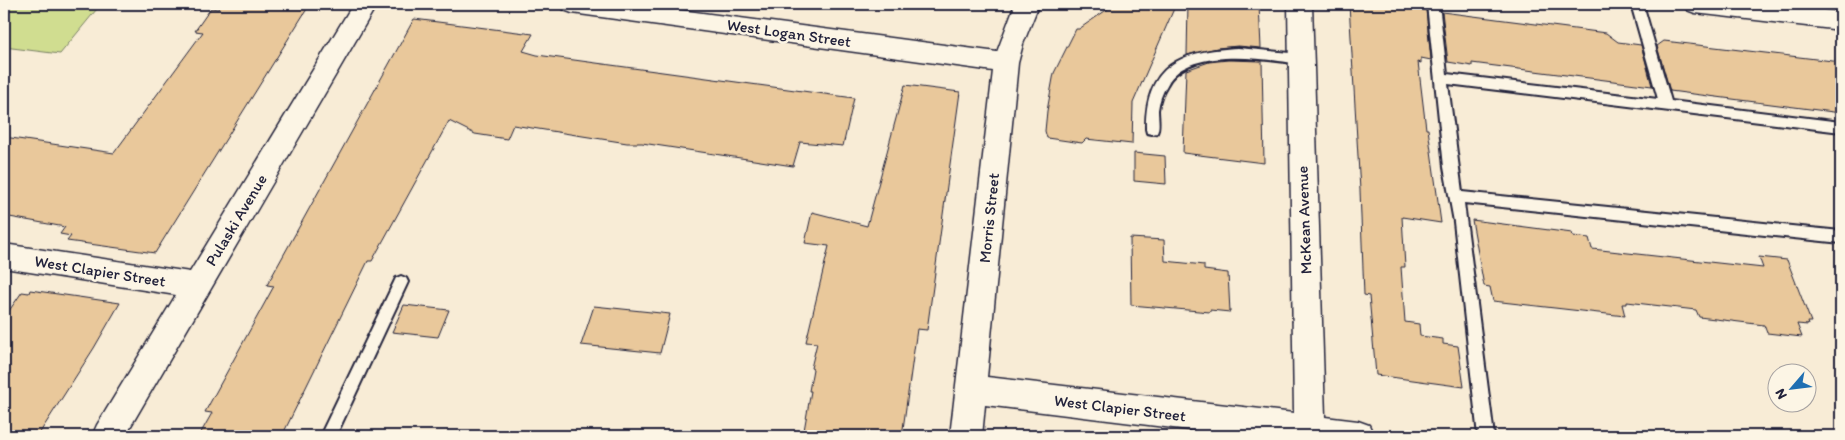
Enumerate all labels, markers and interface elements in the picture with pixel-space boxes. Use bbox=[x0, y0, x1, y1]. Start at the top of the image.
street label: West Logan Street bbox=[726, 15, 852, 51]
street label: McKean Avenue bbox=[1293, 165, 1315, 275]
street label: Pulaski Avenue bbox=[201, 171, 271, 269]
street label: Morris Street bbox=[975, 172, 1003, 264]
street label: West Clapier Street bbox=[33, 251, 167, 291]
north arrow bbox=[1768, 362, 1818, 412]
text: N bbox=[1771, 386, 1791, 402]
street label: West Clapier Street bbox=[1053, 390, 1187, 426]

